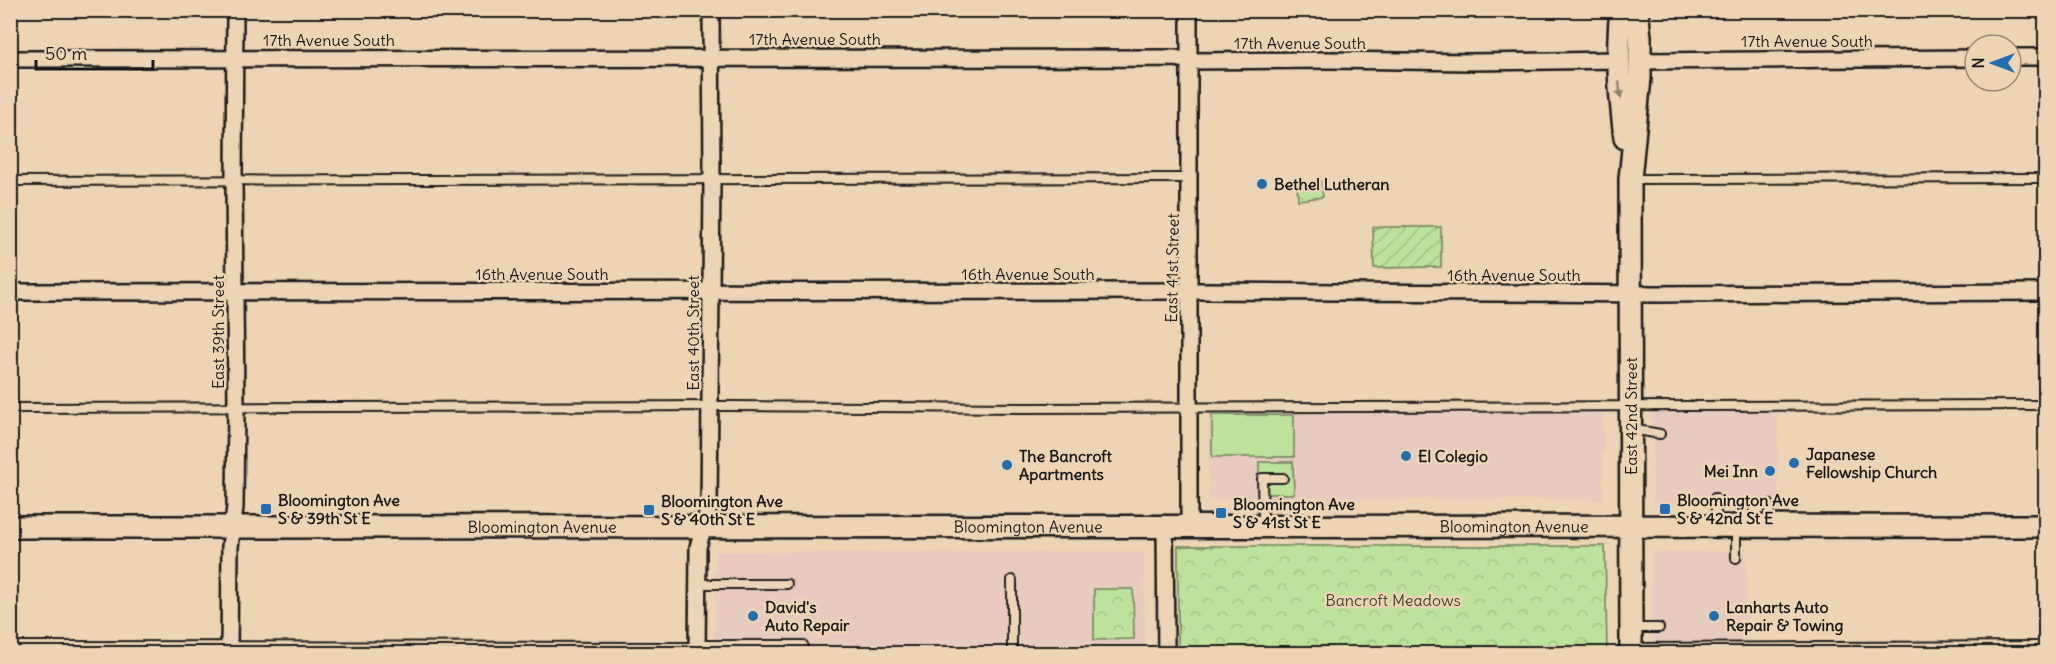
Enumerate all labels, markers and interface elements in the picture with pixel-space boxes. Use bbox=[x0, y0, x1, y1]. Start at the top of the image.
street label: 17th Avenue South bbox=[749, 29, 881, 49]
street label: 17th Avenue South bbox=[263, 30, 395, 50]
street label: 17th Avenue South bbox=[1741, 31, 1873, 51]
scale bar bbox=[36, 33, 153, 71]
street label: 17th Avenue South bbox=[1234, 33, 1366, 53]
north arrow bbox=[1963, 33, 2023, 93]
text: 50 m bbox=[45, 42, 87, 65]
text: N bbox=[1968, 57, 1988, 69]
one-way arrow bbox=[1615, 80, 1624, 99]
place label: Bethel Lutheran bbox=[1274, 174, 1390, 194]
marker: Bethel Lutheran bbox=[1255, 177, 1269, 191]
street label: East 41st Street bbox=[1161, 213, 1183, 323]
street label: 16th Avenue South bbox=[475, 264, 609, 284]
street label: 16th Avenue South bbox=[961, 264, 1095, 284]
street label: 16th Avenue South bbox=[1447, 265, 1581, 285]
street label: East 39th Street bbox=[208, 274, 228, 389]
street label: East 40th Street bbox=[683, 275, 703, 391]
street label: East 42nd Street bbox=[1621, 356, 1641, 475]
place label: Japanese Fellowship Church bbox=[1806, 444, 1937, 483]
place label: The Bancroft Apartments bbox=[1019, 446, 1113, 485]
place label: El Colegio bbox=[1418, 446, 1488, 467]
marker: El Colegio bbox=[1399, 449, 1413, 463]
marker: Japanese Fellowship Church bbox=[1787, 456, 1801, 470]
marker: The Bancroft Apartments bbox=[1000, 458, 1014, 472]
place label: Mei Inn bbox=[1704, 461, 1758, 481]
marker: Mei Inn bbox=[1763, 464, 1777, 478]
place label: Bloomington Ave S & 39th St E bbox=[278, 490, 400, 528]
place label: Bloomington Ave S & 42nd St E bbox=[1677, 490, 1799, 528]
place label: Bloomington Ave S & 40th St E bbox=[661, 491, 783, 529]
place label: Bloomington Ave S & 41st St E bbox=[1233, 494, 1355, 532]
marker: Bloomington Ave S & 39th St E bbox=[259, 502, 273, 516]
marker: Bloomington Ave S & 42nd St E bbox=[1658, 502, 1672, 516]
marker: Bloomington Ave S & 40th St E bbox=[642, 503, 656, 517]
marker: Bloomington Ave S & 41st St E bbox=[1214, 506, 1228, 520]
street label: Bloomington Avenue bbox=[953, 516, 1103, 537]
street label: Bloomington Avenue bbox=[1439, 516, 1589, 536]
street label: Bloomington Avenue bbox=[467, 517, 617, 537]
park label: Bancroft Meadows bbox=[1325, 590, 1461, 610]
place label: David's Auto Repair bbox=[765, 597, 850, 636]
place label: Lanharts Auto Repair & Towing bbox=[1726, 597, 1843, 636]
marker: David's Auto Repair bbox=[746, 609, 760, 623]
marker: Lanharts Auto Repair & Towing bbox=[1707, 609, 1721, 623]

